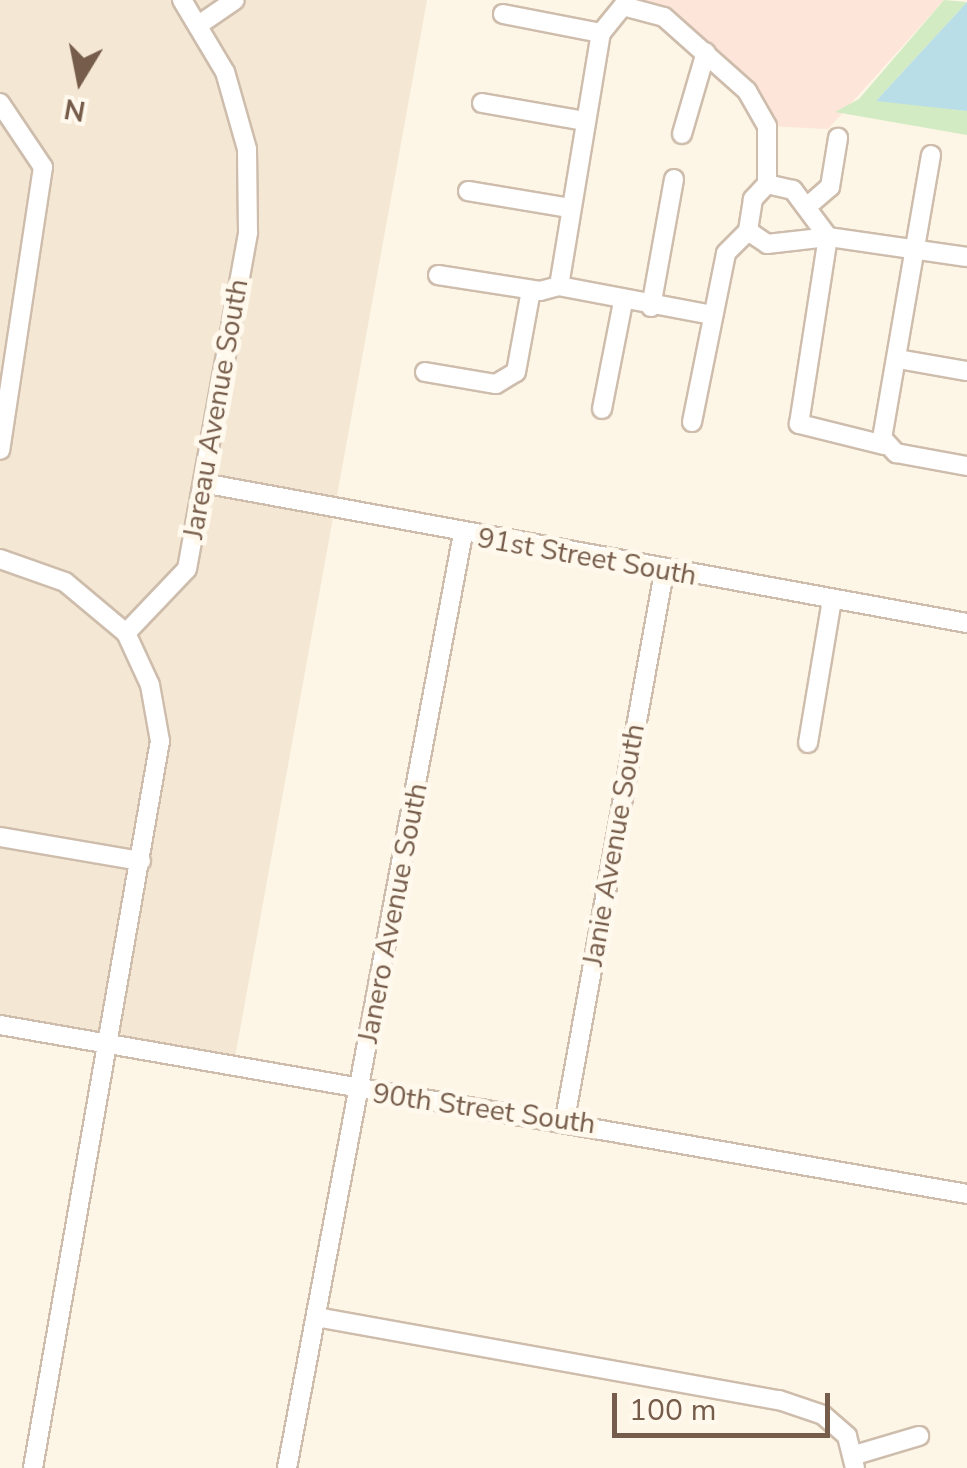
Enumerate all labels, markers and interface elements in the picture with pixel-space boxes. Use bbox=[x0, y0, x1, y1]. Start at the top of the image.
north arrow bbox=[30, 30, 130, 130]
text: N bbox=[61, 89, 88, 130]
street label: Jareau Avenue South bbox=[177, 277, 255, 541]
street label: 91st Street South bbox=[475, 521, 699, 593]
street label: Janie Avenue South bbox=[576, 721, 652, 969]
street label: Janero Avenue South bbox=[351, 780, 435, 1046]
street label: 90th Street South bbox=[371, 1077, 597, 1141]
scale bar bbox=[617, 1373, 834, 1435]
text: 100 m bbox=[629, 1390, 716, 1431]

